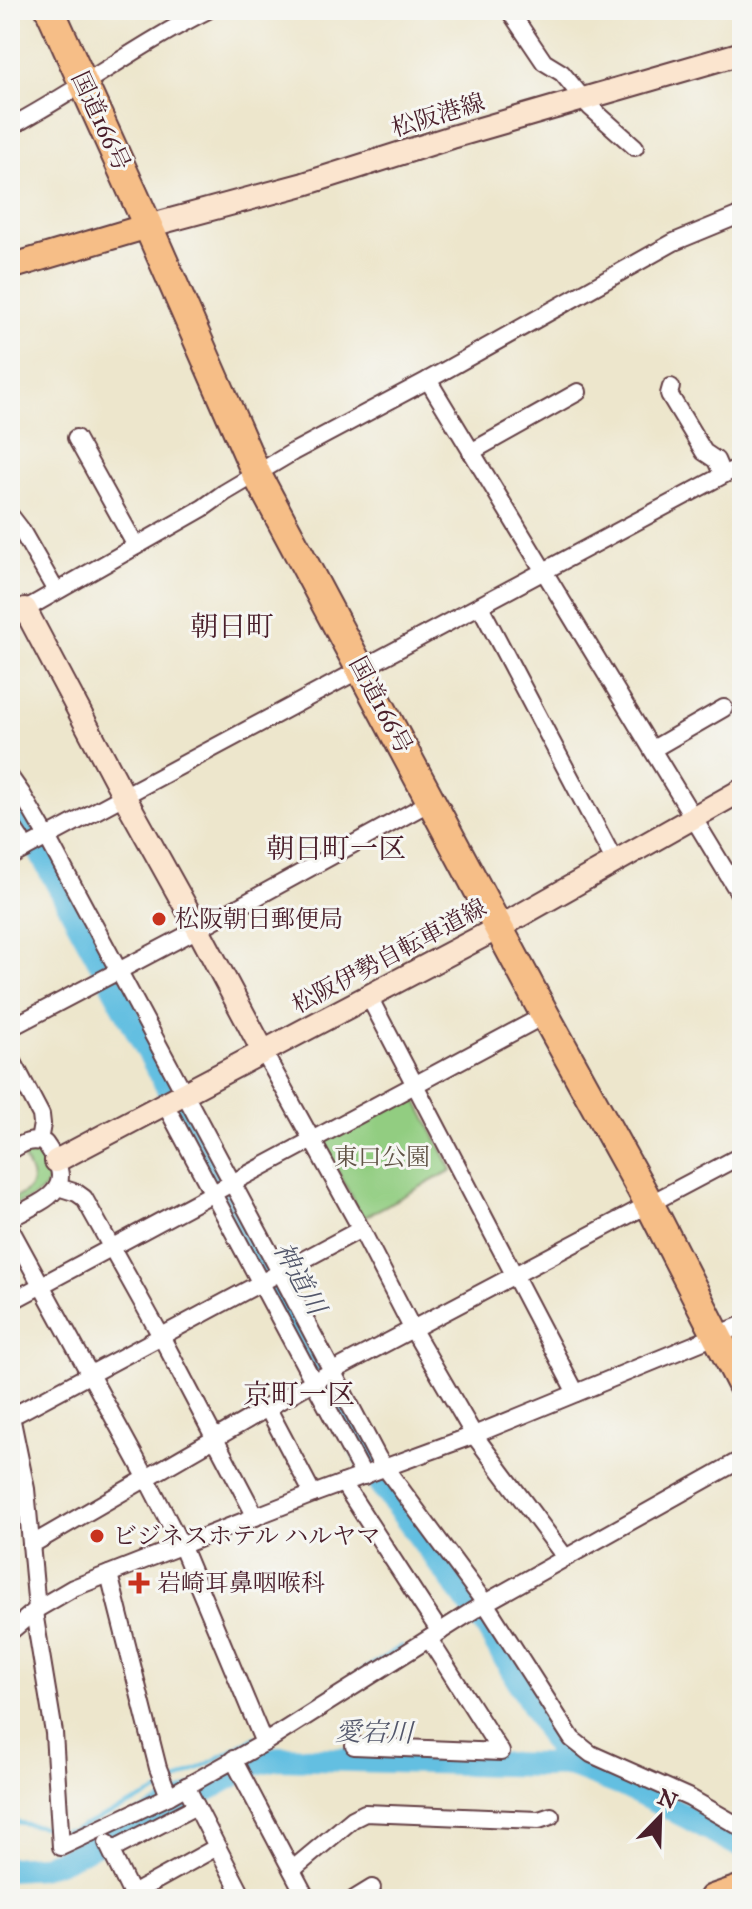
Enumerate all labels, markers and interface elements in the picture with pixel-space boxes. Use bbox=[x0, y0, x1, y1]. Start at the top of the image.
street label: 国道166号 bbox=[65, 67, 137, 175]
street label: 松阪港線 bbox=[388, 87, 488, 143]
district label: 朝日町 bbox=[190, 609, 274, 644]
street label: 国道166号 bbox=[343, 651, 419, 759]
district label: 朝日町一区 bbox=[266, 831, 406, 866]
street label: 松阪伊勢自転車道線 bbox=[287, 892, 491, 1020]
place label: 松阪朝日郵便局 bbox=[175, 904, 343, 934]
marker: 松阪朝日郵便局 bbox=[150, 910, 168, 928]
park label: 東口公園 bbox=[334, 1142, 430, 1172]
water label: 神道川 bbox=[267, 1236, 334, 1322]
district label: 京町一区 bbox=[243, 1377, 355, 1412]
place label: ビジネスホテル ハルヤマ bbox=[113, 1521, 380, 1551]
marker: ビジネスホテル ハルヤマ bbox=[88, 1527, 106, 1545]
place label: 岩崎耳鼻咽喉科 bbox=[157, 1568, 325, 1598]
marker: 岩崎耳鼻咽喉科 bbox=[128, 1572, 150, 1594]
water label: 愛宕川 bbox=[335, 1715, 416, 1749]
north arrow bbox=[620, 1777, 700, 1857]
text: N bbox=[654, 1783, 682, 1815]

